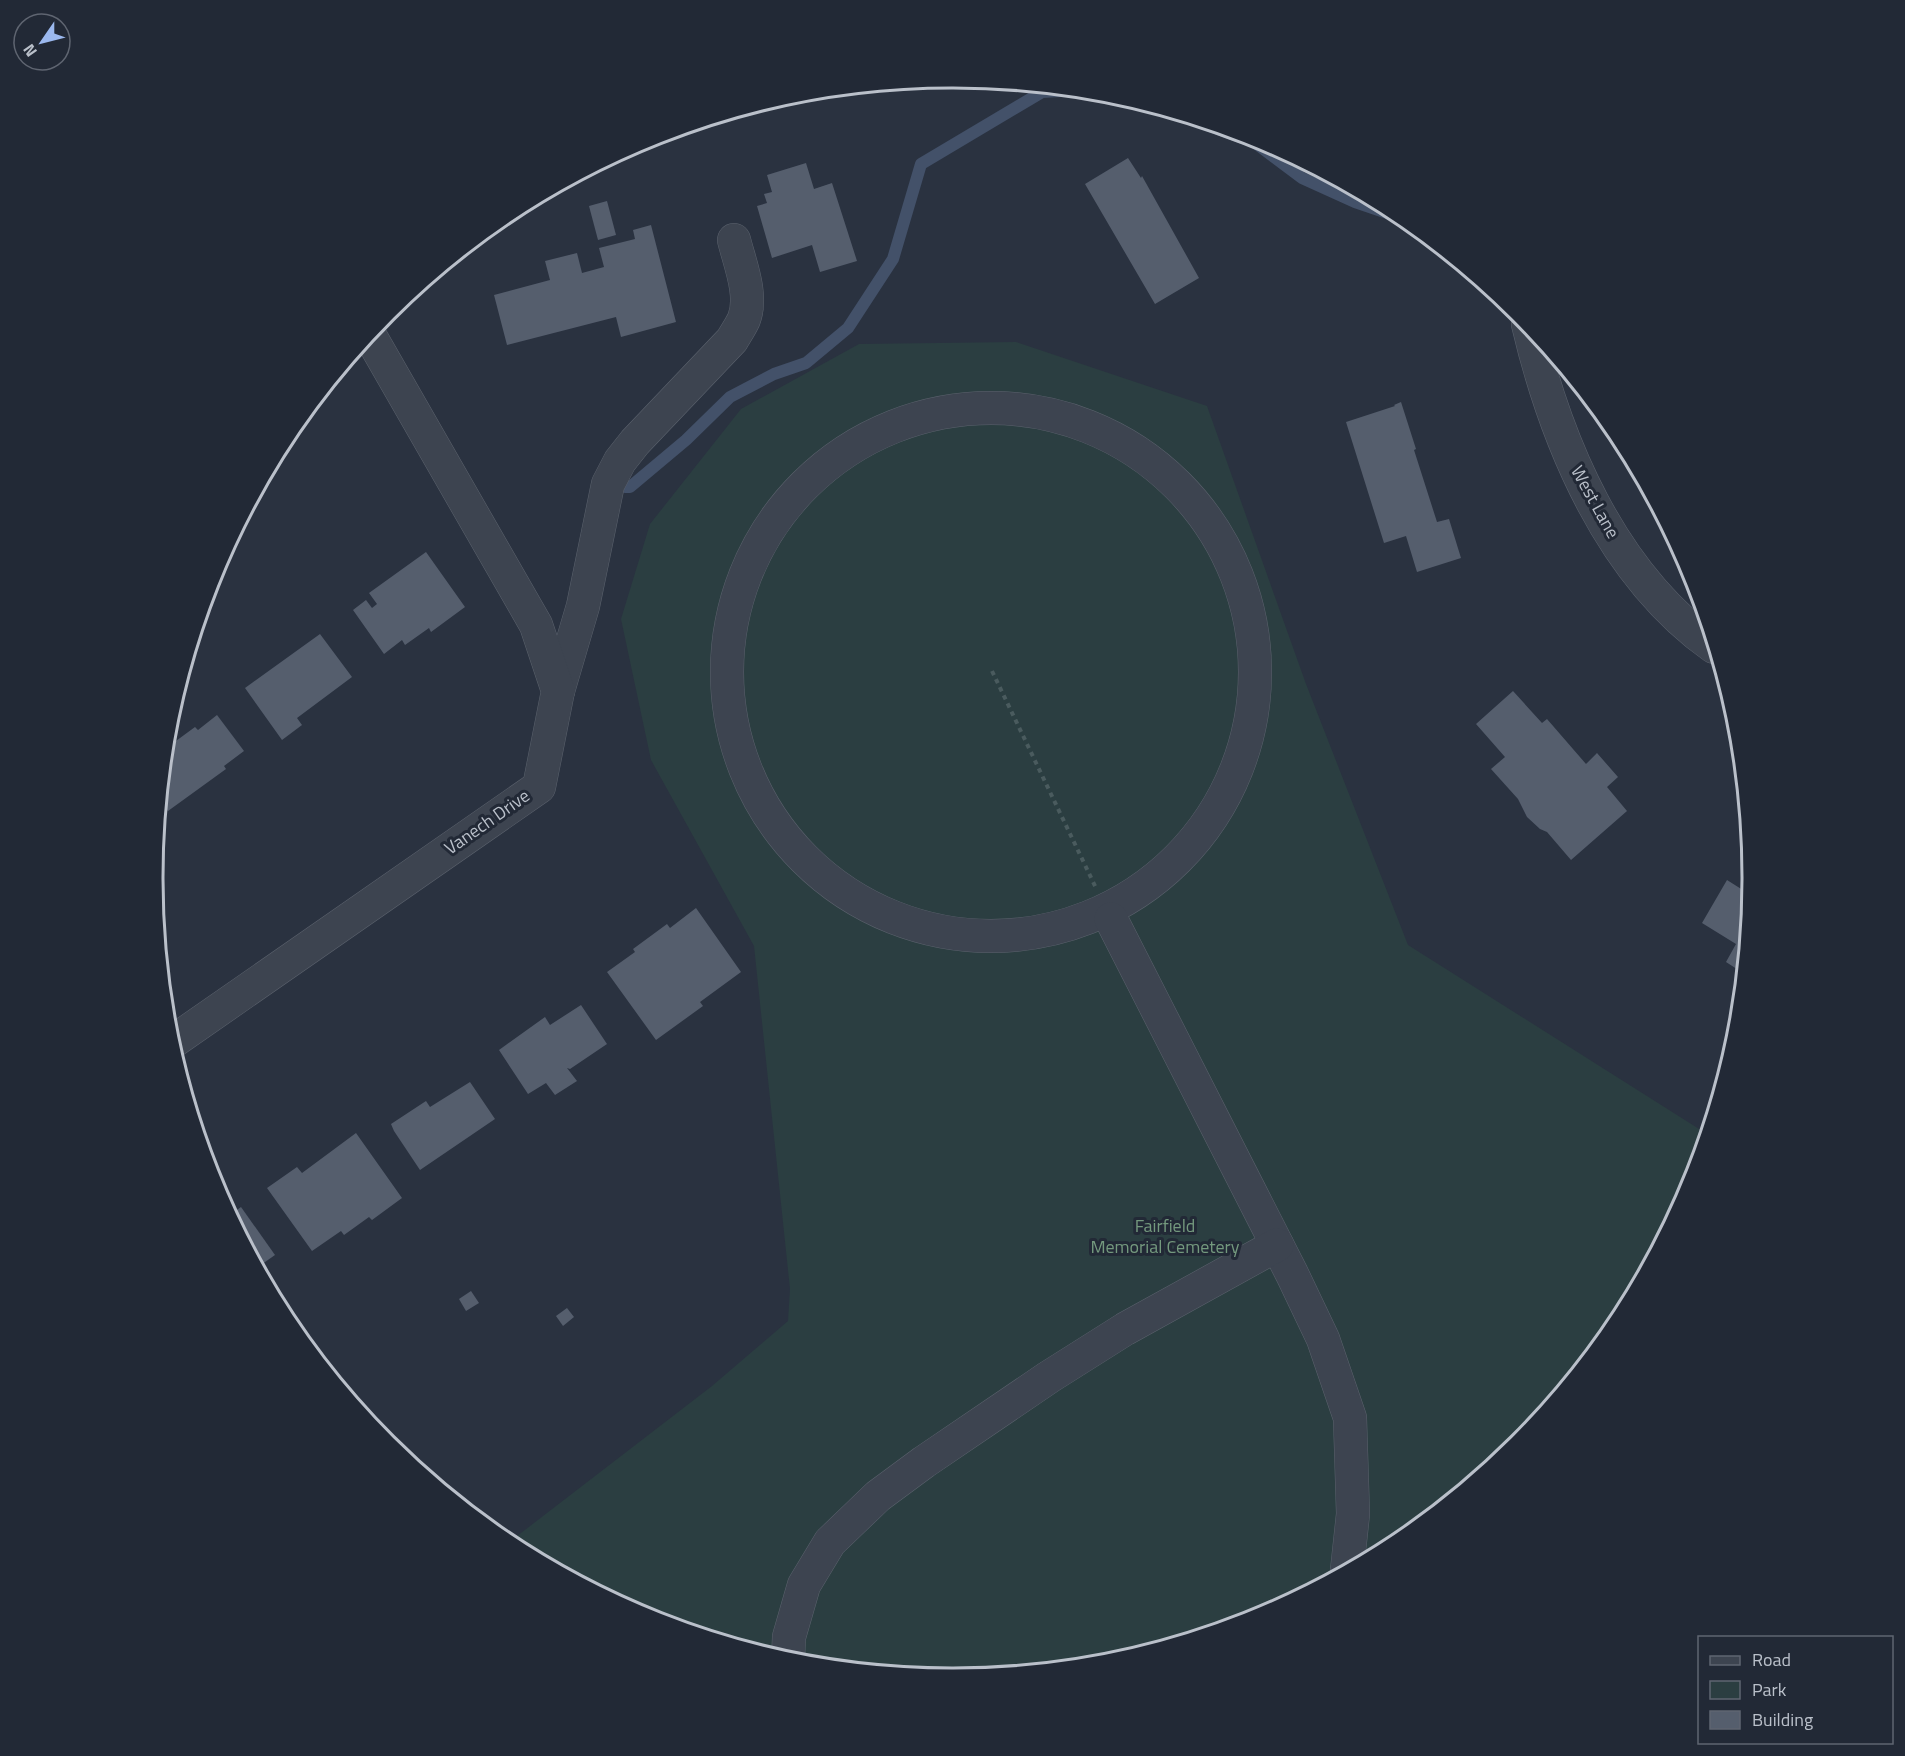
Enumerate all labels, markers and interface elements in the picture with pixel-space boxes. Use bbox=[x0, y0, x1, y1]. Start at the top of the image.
north arrow bbox=[12, 12, 72, 72]
text: N bbox=[17, 39, 43, 62]
street label: West Lane bbox=[1564, 460, 1627, 543]
street label: Vanech Drive bbox=[439, 782, 535, 861]
park label: Fairfield Memorial Cemetery bbox=[1090, 1212, 1240, 1260]
legend bbox=[1698, 1636, 1893, 1744]
text: Road bbox=[1752, 1646, 1791, 1673]
text: Park bbox=[1752, 1676, 1787, 1703]
text: Building bbox=[1752, 1706, 1813, 1733]

